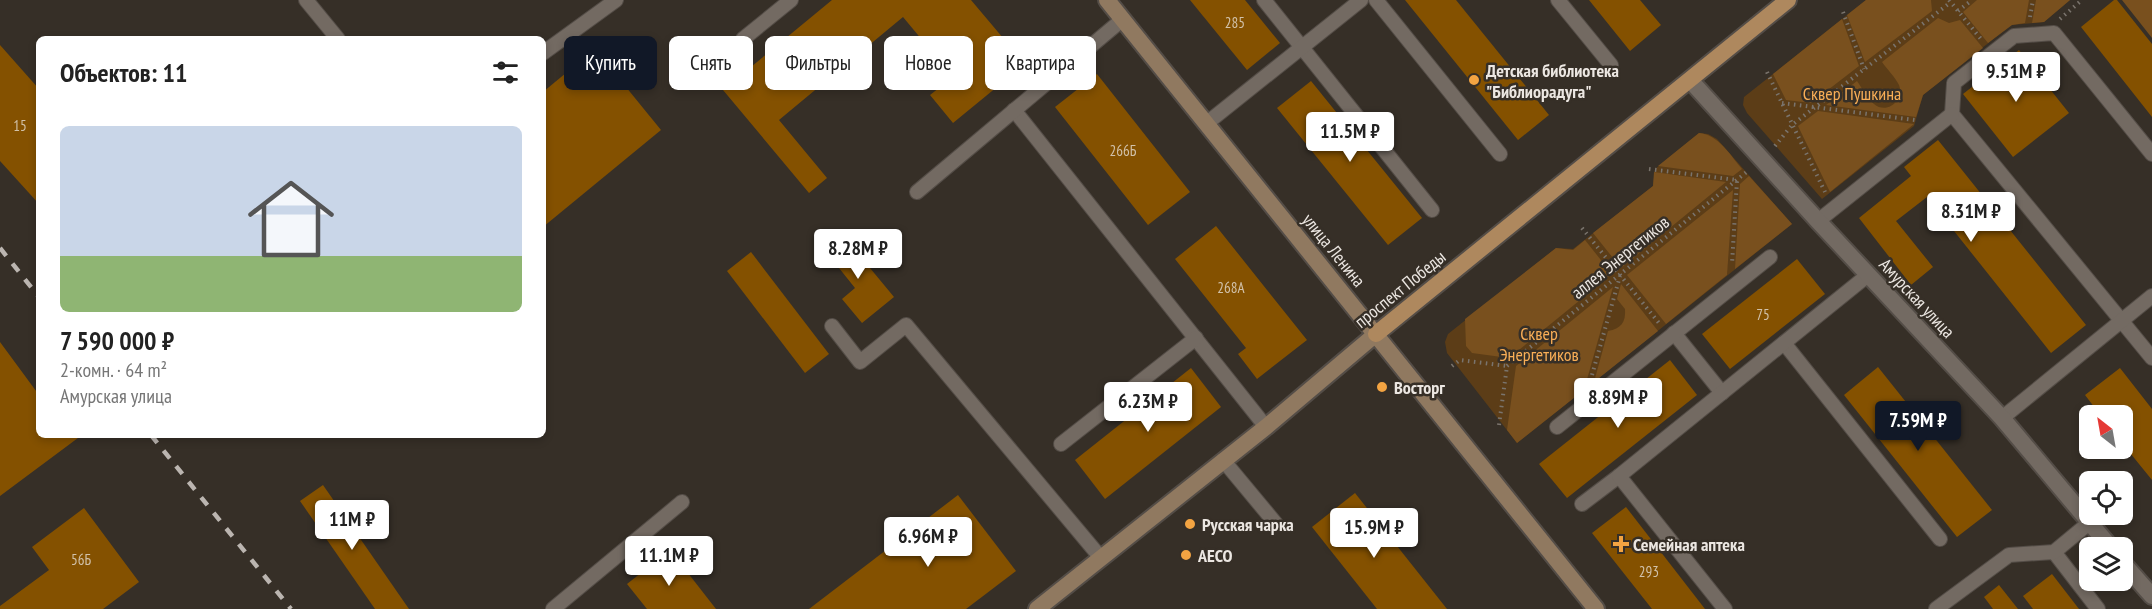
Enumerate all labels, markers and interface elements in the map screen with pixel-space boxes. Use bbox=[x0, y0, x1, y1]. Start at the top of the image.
house number: 285 bbox=[1225, 13, 1245, 32]
chip: Купить bbox=[564, 36, 657, 90]
chip: Снять bbox=[669, 36, 753, 90]
chip: Фильтры bbox=[765, 36, 872, 90]
chip: Новое bbox=[884, 36, 973, 90]
chip: Квартира bbox=[985, 36, 1096, 90]
pin: 9.51M ₽ bbox=[1961, 52, 2071, 103]
text: Объектов: 11 bbox=[60, 56, 187, 89]
icon: filters bbox=[489, 56, 522, 89]
text: 9.51M ₽ bbox=[1986, 58, 2046, 84]
place label: Детская библиотека "Библиорадуга" bbox=[1486, 59, 1619, 103]
marker: Детская библиотека "Библиорадуга" bbox=[1467, 73, 1481, 87]
park label: Сквер Пушкина bbox=[1803, 82, 1901, 105]
pin: 11.5M ₽ bbox=[1295, 112, 1405, 163]
house number: 15 bbox=[13, 116, 27, 135]
text: 11.5M ₽ bbox=[1320, 118, 1380, 144]
house number: 266Б bbox=[1110, 141, 1137, 160]
icon: home bbox=[237, 165, 345, 273]
pin: 8.31M ₽ bbox=[1916, 192, 2026, 243]
text: 8.31M ₽ bbox=[1941, 198, 2001, 224]
street label: улица Ленина bbox=[1297, 209, 1371, 291]
street label: аллея Энергетиков bbox=[1566, 210, 1674, 304]
pin: 8.28M ₽ bbox=[803, 229, 913, 280]
text: 8.28M ₽ bbox=[828, 235, 888, 261]
street label: проспект Победы bbox=[1350, 245, 1450, 333]
street label: Амурская улица bbox=[1874, 253, 1960, 343]
house number: 268А bbox=[1217, 278, 1246, 297]
house number: 75 bbox=[1756, 305, 1770, 324]
park label: Сквер Энергетиков bbox=[1499, 322, 1579, 366]
text: 7 590 000 ₽ bbox=[60, 324, 174, 357]
text: 2-комн. · 64 m² bbox=[60, 357, 167, 383]
place label: Восторг bbox=[1394, 376, 1445, 399]
pin: 8.89M ₽ bbox=[1563, 378, 1673, 429]
marker: Восторг bbox=[1375, 380, 1389, 394]
pin: 6.23M ₽ bbox=[1093, 382, 1203, 433]
text: Амурская улица bbox=[60, 383, 172, 409]
text: 8.89M ₽ bbox=[1588, 384, 1648, 410]
text: 6.23M ₽ bbox=[1118, 388, 1178, 414]
pin: 7.59M ₽ bbox=[1863, 401, 1973, 452]
north arrow bbox=[2079, 405, 2133, 459]
map controls bbox=[2079, 405, 2133, 591]
text: 7.59M ₽ bbox=[1889, 407, 1947, 433]
button: locate bbox=[2079, 471, 2133, 525]
pin: 11M ₽ bbox=[310, 500, 394, 551]
text: 11M ₽ bbox=[329, 506, 375, 532]
pin: 15.9M ₽ bbox=[1319, 508, 1429, 559]
place label: Русская чарка bbox=[1202, 513, 1294, 536]
text: 15.9M ₽ bbox=[1344, 514, 1404, 540]
pin: 6.96M ₽ bbox=[873, 517, 983, 568]
marker: Русская чарка bbox=[1183, 517, 1197, 531]
text: 6.96M ₽ bbox=[898, 523, 958, 549]
place label: Семейная аптека bbox=[1633, 533, 1745, 556]
pin: 11.1M ₽ bbox=[614, 536, 724, 587]
marker: Семейная аптека bbox=[1614, 537, 1628, 551]
button: layers bbox=[2079, 537, 2133, 591]
text: 11.1M ₽ bbox=[639, 542, 699, 568]
place label: AECO bbox=[1197, 544, 1232, 567]
marker: AECO bbox=[1179, 548, 1193, 562]
house number: 56Б bbox=[71, 550, 91, 569]
house number: 293 bbox=[1639, 562, 1659, 581]

